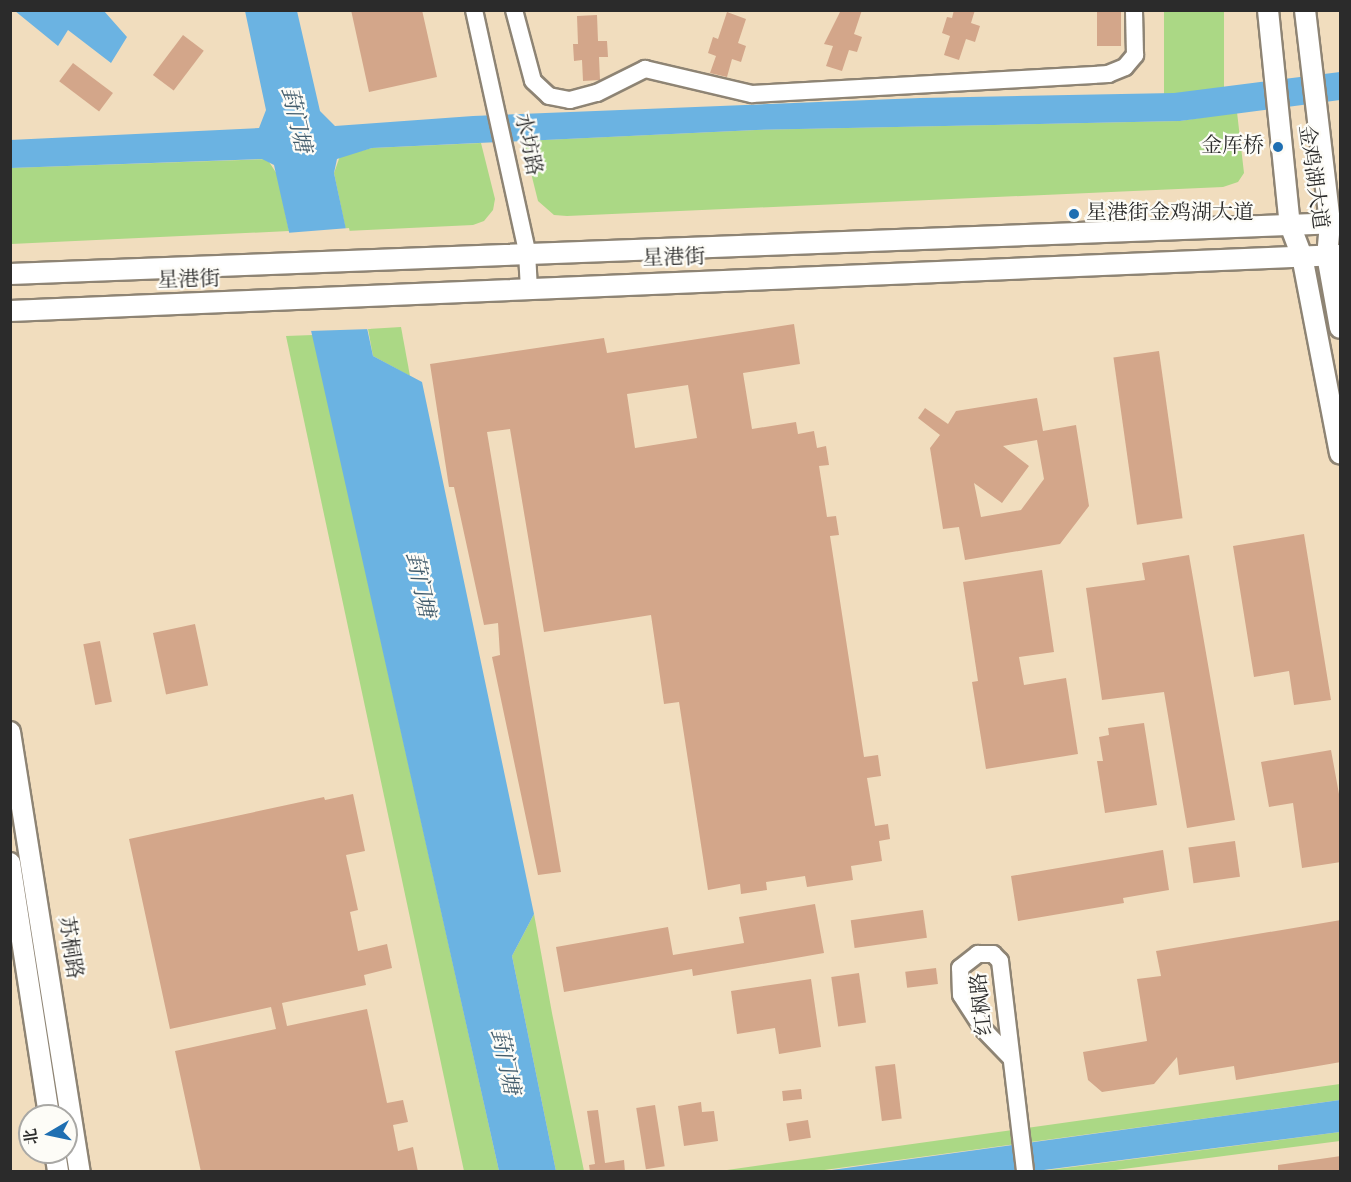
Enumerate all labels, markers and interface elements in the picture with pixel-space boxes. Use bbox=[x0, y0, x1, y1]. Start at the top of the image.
water label: 葑门塘 bbox=[275, 85, 315, 155]
street label: 水坊路 bbox=[508, 112, 546, 178]
street label: 金鸡湖大道 bbox=[1292, 123, 1332, 231]
place label: 金厍桥 bbox=[1201, 134, 1264, 160]
marker: 金厍桥 bbox=[1269, 138, 1287, 156]
place label: 星港街金鸡湖大道 bbox=[1086, 201, 1254, 227]
marker: 星港街金鸡湖大道 bbox=[1067, 207, 1081, 221]
street label: 星港街 bbox=[642, 245, 706, 273]
street label: 星港街 bbox=[157, 267, 221, 295]
water label: 葑门塘 bbox=[399, 550, 439, 620]
street label: 苏桐路 bbox=[52, 915, 86, 981]
street label: 红枫路 bbox=[967, 971, 999, 1037]
water label: 葑门塘 bbox=[484, 1027, 524, 1097]
north arrow bbox=[18, 1104, 78, 1164]
text: 北 bbox=[23, 1127, 41, 1146]

